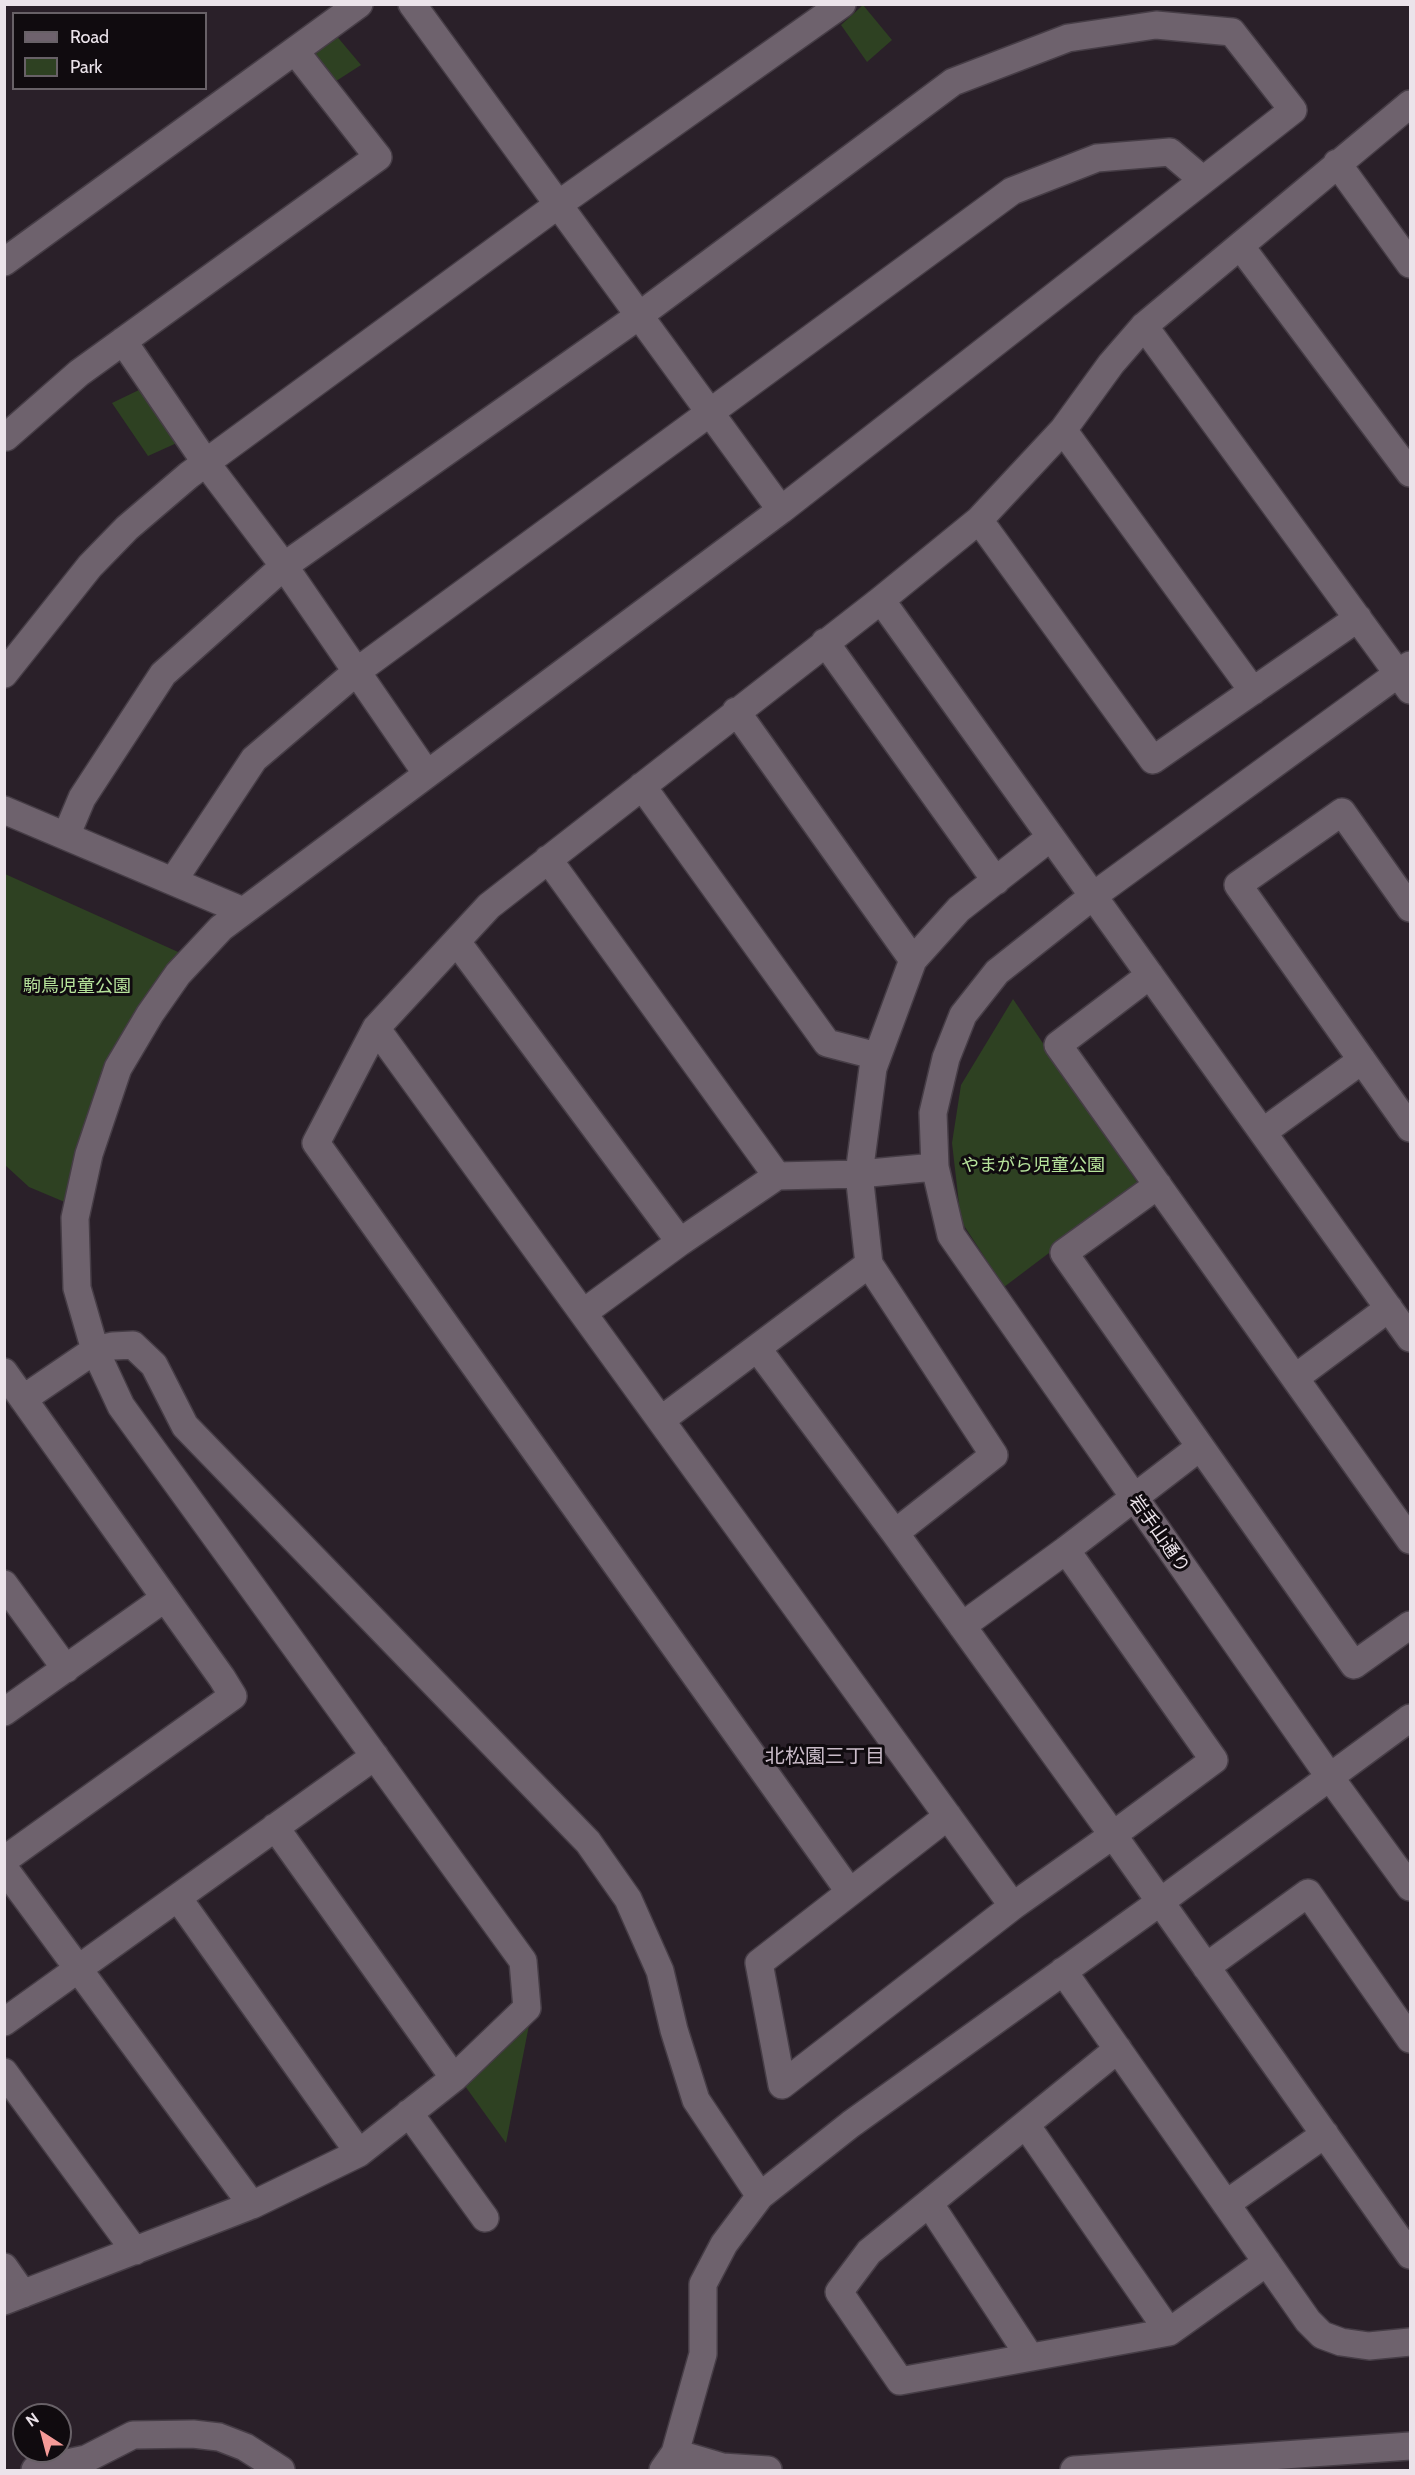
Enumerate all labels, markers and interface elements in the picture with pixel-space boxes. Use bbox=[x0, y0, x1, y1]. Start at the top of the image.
legend bbox=[12, 12, 207, 90]
text: Road bbox=[70, 26, 109, 48]
text: Park bbox=[70, 56, 102, 78]
park label: 駒鳥児童公園 bbox=[23, 976, 131, 998]
park label: やまがら児童公園 bbox=[961, 1155, 1105, 1177]
street label: 岩手山通り bbox=[1124, 1491, 1194, 1577]
district label: 北松園三丁目 bbox=[765, 1745, 885, 1769]
north arrow bbox=[12, 2403, 72, 2463]
text: N bbox=[22, 2409, 42, 2431]

